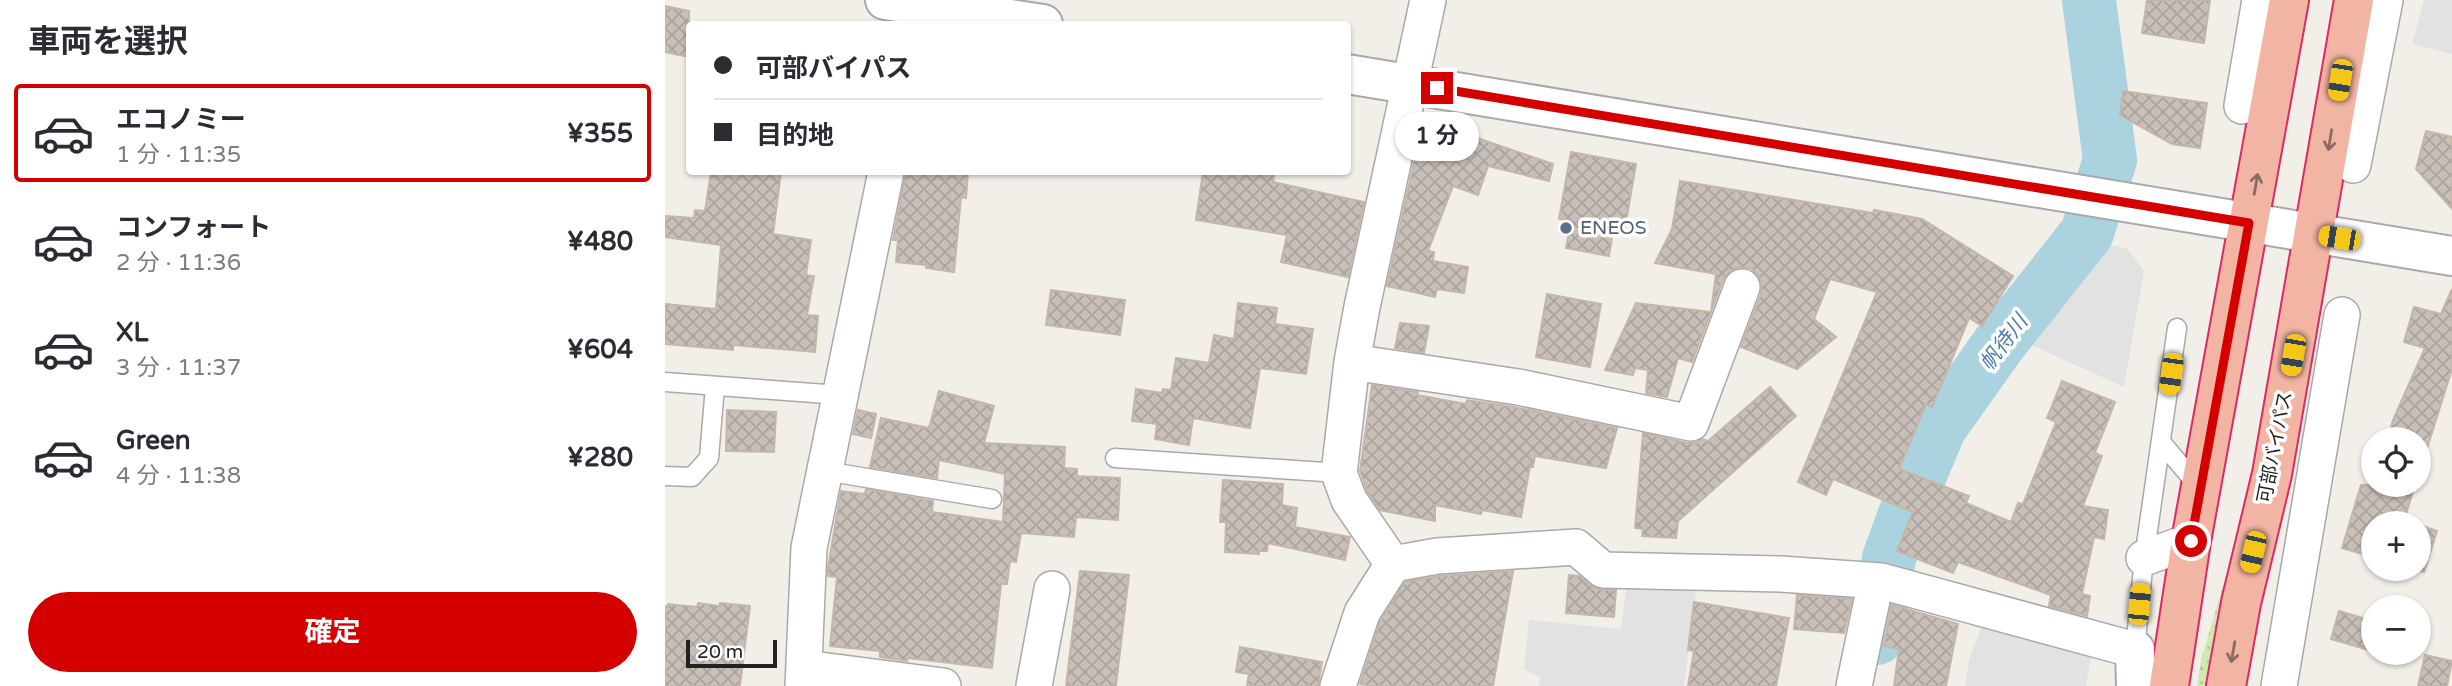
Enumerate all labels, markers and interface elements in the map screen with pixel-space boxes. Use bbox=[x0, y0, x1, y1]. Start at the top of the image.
text: 車両を選択 bbox=[28, 23, 188, 61]
text: 可部バイパス bbox=[756, 53, 911, 84]
car bbox=[2327, 58, 2354, 102]
route end bbox=[1421, 72, 1453, 104]
icon: car bbox=[32, 102, 95, 165]
text: エコノミー bbox=[116, 104, 246, 135]
callout: 1 分 bbox=[1395, 112, 1479, 162]
text: ¥355 bbox=[567, 118, 633, 149]
text: 目的地 bbox=[756, 120, 834, 151]
text: 1 分 bbox=[1415, 122, 1459, 150]
one-way arrow bbox=[2323, 128, 2336, 151]
text: 1 分 · 11:35 bbox=[116, 141, 241, 169]
one-way arrow bbox=[2249, 173, 2263, 196]
icon: car bbox=[32, 210, 95, 273]
text: コンフォート bbox=[116, 212, 271, 243]
place label: ENEOS bbox=[1580, 217, 1647, 239]
marker: ENEOS bbox=[1558, 220, 1574, 236]
car bbox=[2317, 224, 2362, 252]
text: ¥480 bbox=[567, 226, 633, 257]
text: 2 分 · 11:36 bbox=[116, 249, 241, 277]
water label: 帆待川 bbox=[1975, 309, 2034, 376]
text: XL bbox=[116, 317, 148, 348]
icon: car bbox=[32, 318, 95, 381]
car bbox=[2280, 332, 2307, 378]
text: ¥604 bbox=[567, 334, 633, 365]
car bbox=[2158, 352, 2185, 396]
text: 3 分 · 11:37 bbox=[116, 354, 241, 382]
street label: 可部バイパス bbox=[2253, 389, 2297, 505]
text: Green bbox=[116, 425, 191, 456]
icon: car bbox=[32, 426, 95, 489]
map controls bbox=[2361, 427, 2431, 665]
button: locate bbox=[2361, 427, 2431, 497]
text: ¥280 bbox=[567, 442, 633, 473]
text: 4 分 · 11:38 bbox=[116, 462, 241, 490]
button: + bbox=[2361, 511, 2431, 581]
route start bbox=[2175, 525, 2207, 557]
car bbox=[2239, 529, 2268, 575]
car bbox=[2127, 582, 2152, 626]
button: 確定 bbox=[28, 592, 637, 672]
button: − bbox=[2361, 595, 2431, 665]
scale bar bbox=[686, 637, 777, 669]
one-way arrow bbox=[2225, 640, 2239, 663]
text: 20 m bbox=[697, 641, 743, 663]

